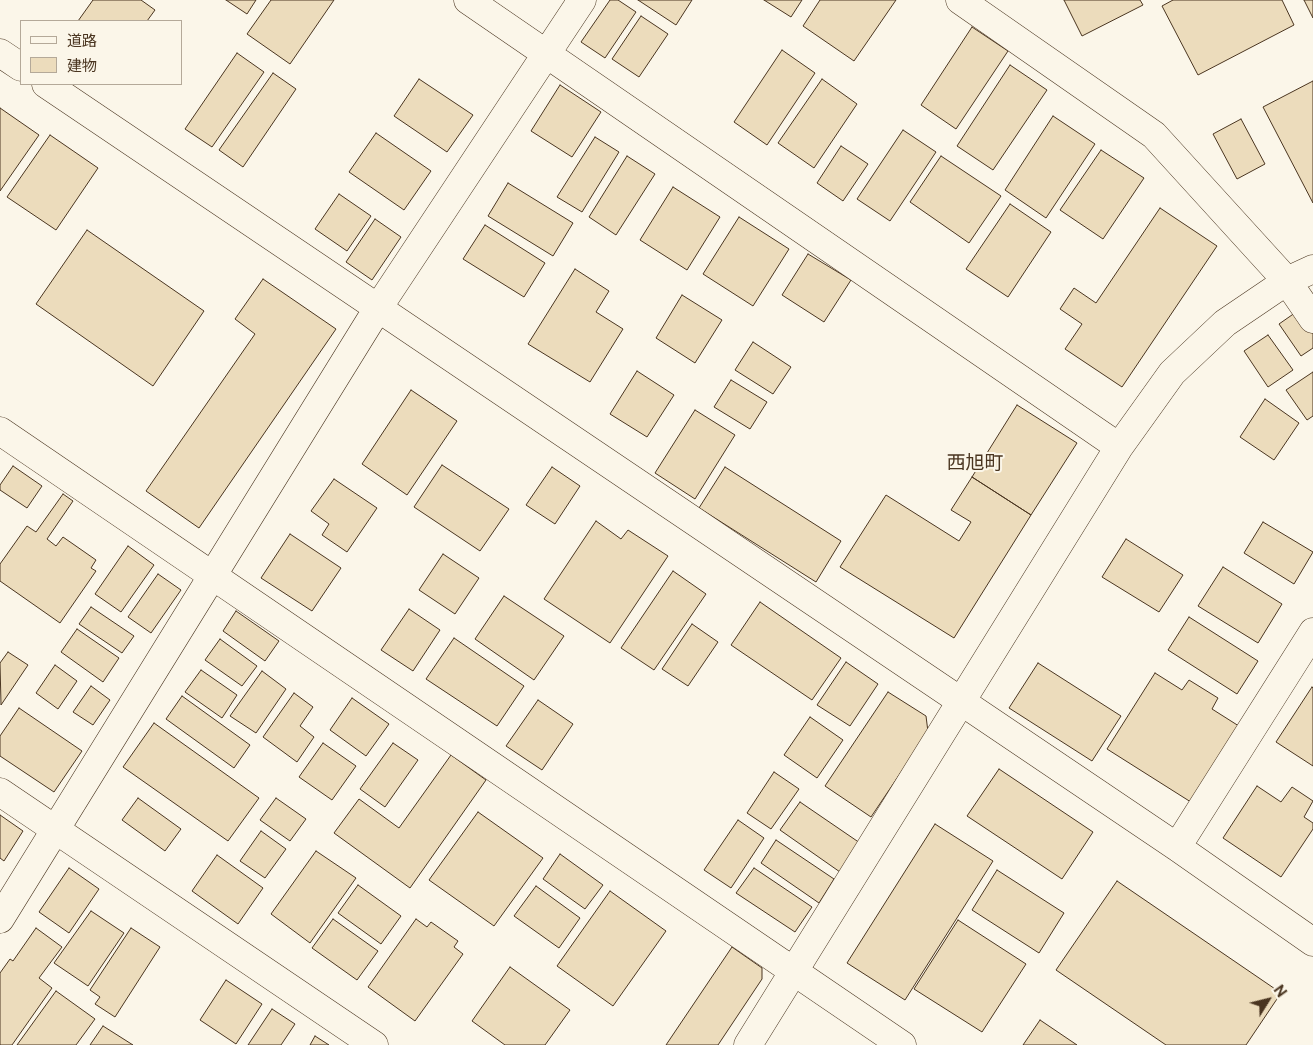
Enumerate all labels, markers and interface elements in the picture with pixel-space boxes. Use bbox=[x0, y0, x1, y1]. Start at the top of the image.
legend bbox=[20, 20, 182, 85]
text: 道路 bbox=[67, 32, 97, 49]
text: 建物 bbox=[67, 57, 97, 74]
district label: 西旭町 bbox=[947, 452, 1003, 474]
north arrow bbox=[1243, 975, 1293, 1025]
text: N bbox=[1270, 982, 1290, 1000]

